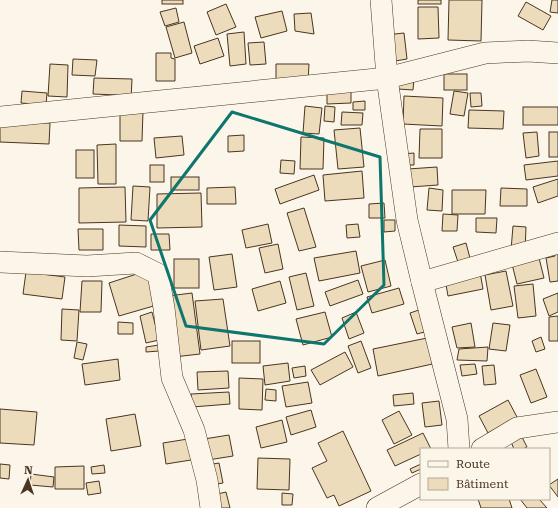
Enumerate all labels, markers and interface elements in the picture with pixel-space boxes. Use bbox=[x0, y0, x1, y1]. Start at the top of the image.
legend bbox=[420, 448, 550, 500]
text: Route bbox=[456, 457, 490, 471]
north arrow bbox=[8, 460, 48, 500]
text: N bbox=[24, 464, 34, 477]
text: Bâtiment bbox=[456, 477, 509, 491]

